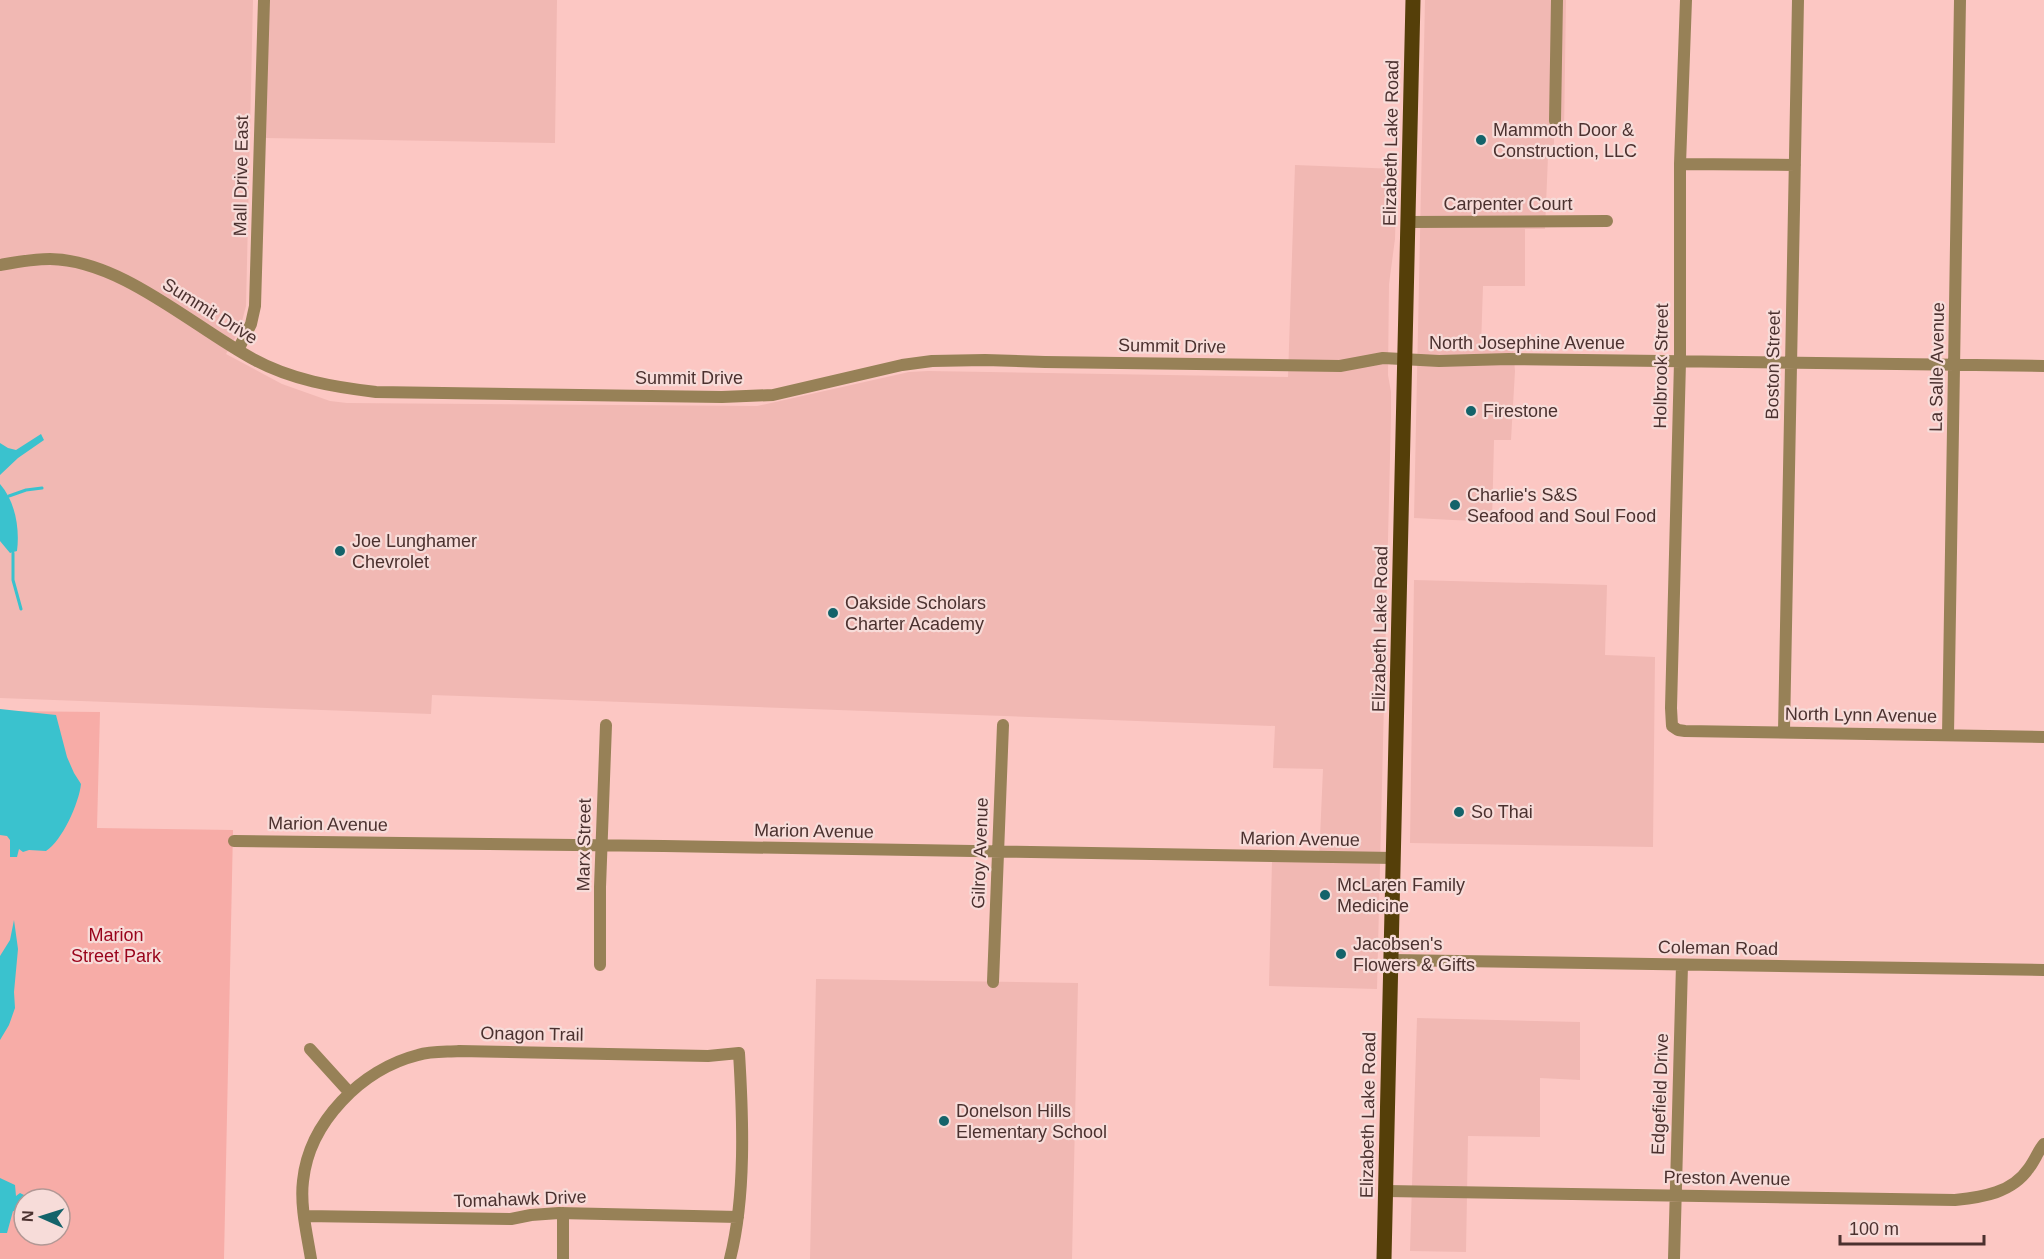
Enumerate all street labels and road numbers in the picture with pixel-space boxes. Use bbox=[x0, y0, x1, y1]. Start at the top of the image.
street label: Elizabeth Lake Road bbox=[1380, 60, 1402, 226]
street label: Mall Drive East bbox=[230, 115, 252, 237]
street label: Carpenter Court bbox=[1443, 194, 1573, 214]
street label: Summit Drive bbox=[159, 274, 261, 348]
street label: La Salle Avenue bbox=[1926, 302, 1948, 432]
street label: Holbrook Street bbox=[1650, 303, 1672, 429]
street label: Boston Street bbox=[1762, 310, 1784, 420]
street label: North Josephine Avenue bbox=[1429, 333, 1625, 353]
street label: Summit Drive bbox=[1118, 335, 1226, 357]
street label: Summit Drive bbox=[635, 368, 743, 388]
street label: Elizabeth Lake Road bbox=[1369, 546, 1391, 712]
street label: North Lynn Avenue bbox=[1785, 704, 1937, 726]
street label: Gilroy Avenue bbox=[968, 797, 992, 909]
street label: Marx Street bbox=[573, 798, 595, 892]
street label: Marion Avenue bbox=[268, 813, 388, 835]
street label: Marion Avenue bbox=[754, 820, 874, 842]
street label: Marion Avenue bbox=[1240, 828, 1360, 850]
street label: Coleman Road bbox=[1658, 937, 1778, 959]
street label: Onagon Trail bbox=[480, 1023, 584, 1045]
street label: Elizabeth Lake Road bbox=[1357, 1032, 1379, 1198]
street label: Edgefield Drive bbox=[1648, 1033, 1672, 1155]
street label: Preston Avenue bbox=[1663, 1167, 1791, 1189]
street label: Tomahawk Drive bbox=[453, 1187, 587, 1211]

